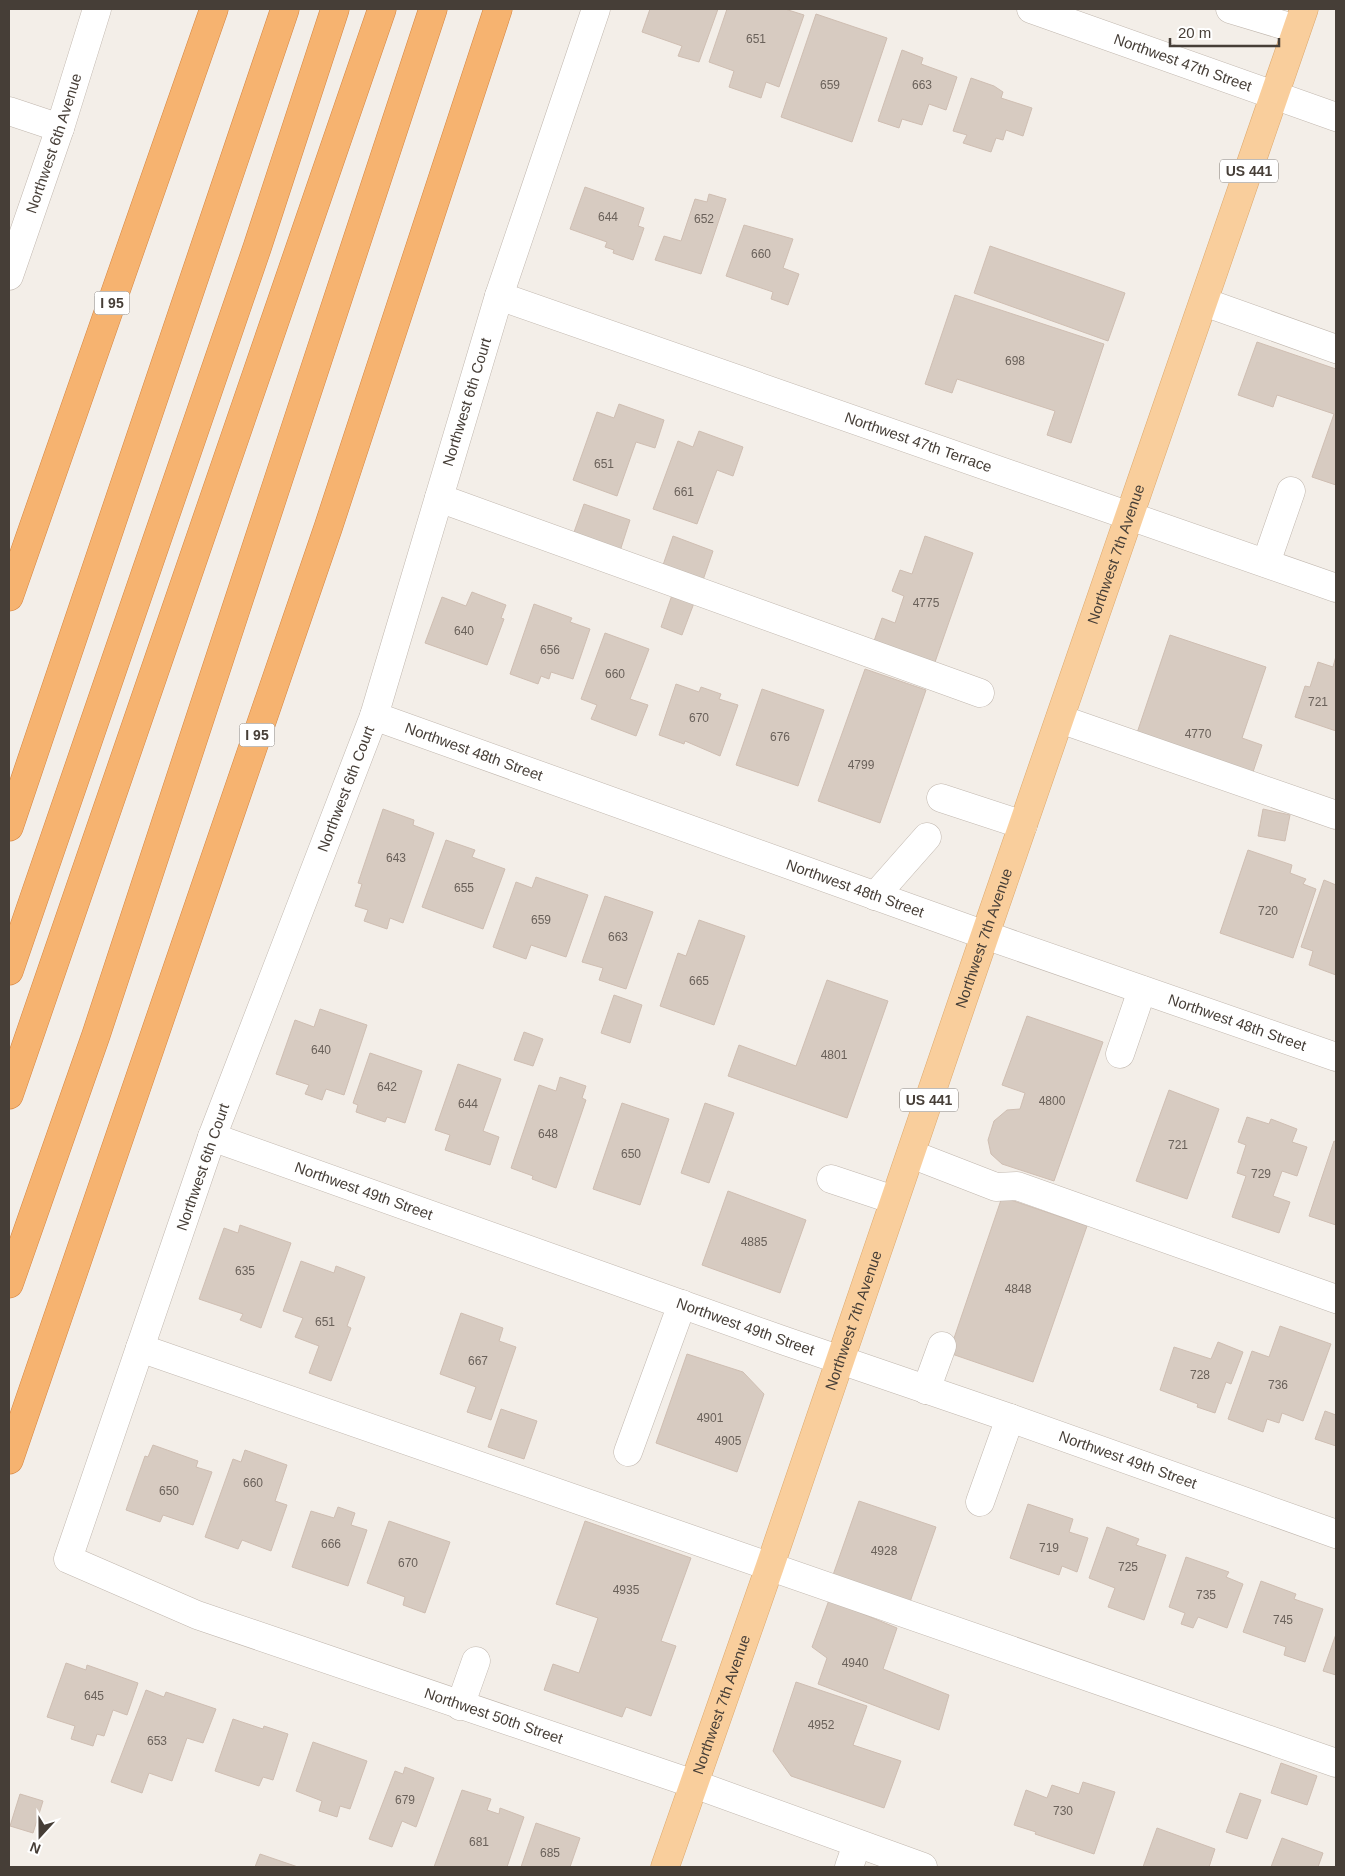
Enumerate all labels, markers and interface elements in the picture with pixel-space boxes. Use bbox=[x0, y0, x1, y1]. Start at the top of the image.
scale bar bbox=[1170, 15, 1279, 47]
text: 20 m bbox=[1178, 24, 1211, 41]
street label: Northwest 47th Street bbox=[1112, 30, 1255, 95]
house number: 651 bbox=[746, 32, 766, 46]
street label: Northwest 6th Avenue bbox=[22, 71, 84, 216]
house number: 659 bbox=[820, 78, 840, 92]
house number: 663 bbox=[912, 78, 932, 92]
road number: US 441 bbox=[1220, 160, 1278, 182]
house number: 644 bbox=[598, 210, 618, 224]
house number: 652 bbox=[694, 212, 714, 226]
house number: 660 bbox=[751, 247, 771, 261]
road number: I 95 bbox=[94, 292, 130, 314]
street label: Northwest 6th Court bbox=[439, 335, 494, 468]
house number: 698 bbox=[1005, 354, 1025, 368]
street label: Northwest 47th Terrace bbox=[842, 408, 994, 475]
house number: 651 bbox=[594, 457, 614, 471]
street label: Northwest 7th Avenue bbox=[1084, 482, 1148, 626]
house number: 661 bbox=[674, 485, 694, 499]
house number: 4775 bbox=[913, 596, 940, 610]
house number: 640 bbox=[454, 624, 474, 638]
house number: 656 bbox=[540, 643, 560, 657]
house number: 660 bbox=[605, 667, 625, 681]
house number: 721 bbox=[1308, 695, 1328, 709]
house number: 670 bbox=[689, 711, 709, 725]
street label: Northwest 48th Street bbox=[403, 719, 546, 784]
street label: Northwest 6th Court bbox=[314, 723, 378, 854]
road number: I 95 bbox=[240, 724, 274, 746]
house number: 4770 bbox=[1185, 727, 1212, 741]
house number: 676 bbox=[770, 730, 790, 744]
house number: 4799 bbox=[848, 758, 875, 772]
house number: 643 bbox=[386, 851, 406, 865]
street label: Northwest 48th Street bbox=[784, 855, 927, 921]
street label: Northwest 7th Avenue bbox=[952, 866, 1015, 1010]
house number: 655 bbox=[454, 881, 474, 895]
house number: 720 bbox=[1258, 904, 1278, 918]
house number: 659 bbox=[531, 913, 551, 927]
house number: 663 bbox=[608, 930, 628, 944]
house number: 665 bbox=[689, 974, 709, 988]
street label: Northwest 48th Street bbox=[1166, 990, 1309, 1054]
house number: 640 bbox=[311, 1043, 331, 1057]
house number: 4801 bbox=[821, 1048, 848, 1062]
house number: 642 bbox=[377, 1080, 397, 1094]
road number: US 441 bbox=[900, 1088, 958, 1112]
house number: 4800 bbox=[1039, 1094, 1066, 1108]
house number: 644 bbox=[458, 1097, 478, 1111]
street label: Northwest 6th Court bbox=[173, 1100, 233, 1233]
house number: 648 bbox=[538, 1127, 558, 1141]
house number: 721 bbox=[1168, 1138, 1188, 1152]
house number: 650 bbox=[621, 1147, 641, 1161]
street label: Northwest 49th Street bbox=[293, 1158, 436, 1223]
house number: 729 bbox=[1251, 1167, 1271, 1181]
house number: 4885 bbox=[741, 1235, 768, 1249]
street label: Northwest 7th Avenue bbox=[821, 1248, 885, 1393]
house number: 635 bbox=[235, 1264, 255, 1278]
house number: 4848 bbox=[1005, 1282, 1032, 1296]
street label: Northwest 49th Street bbox=[674, 1294, 817, 1359]
house number: 651 bbox=[315, 1315, 335, 1329]
house number: 667 bbox=[468, 1354, 488, 1368]
house number: 728 bbox=[1190, 1368, 1210, 1382]
house number: 736 bbox=[1268, 1378, 1288, 1392]
house number: 4901 bbox=[697, 1411, 724, 1425]
street label: Northwest 49th Street bbox=[1057, 1427, 1200, 1492]
house number: 4905 bbox=[715, 1434, 742, 1448]
house number: 660 bbox=[243, 1476, 263, 1490]
house number: 650 bbox=[159, 1484, 179, 1498]
house number: 666 bbox=[321, 1537, 341, 1551]
house number: 719 bbox=[1039, 1541, 1059, 1555]
house number: 4928 bbox=[871, 1544, 898, 1558]
house number: 670 bbox=[398, 1556, 418, 1570]
house number: 725 bbox=[1118, 1560, 1138, 1574]
house number: 4935 bbox=[613, 1583, 640, 1597]
house number: 735 bbox=[1196, 1588, 1216, 1602]
house number: 745 bbox=[1273, 1613, 1293, 1627]
street label: Northwest 7th Avenue bbox=[689, 1632, 753, 1776]
house number: 4940 bbox=[842, 1656, 869, 1670]
street label: Northwest 50th Street bbox=[422, 1684, 566, 1747]
house number: 645 bbox=[84, 1689, 104, 1703]
house number: 4952 bbox=[808, 1718, 835, 1732]
house number: 653 bbox=[147, 1734, 167, 1748]
house number: 679 bbox=[395, 1793, 415, 1807]
house number: 730 bbox=[1053, 1804, 1073, 1818]
north arrow bbox=[15, 1811, 65, 1861]
house number: 681 bbox=[469, 1835, 489, 1849]
text: N bbox=[28, 1839, 43, 1857]
house number: 685 bbox=[540, 1846, 560, 1860]

